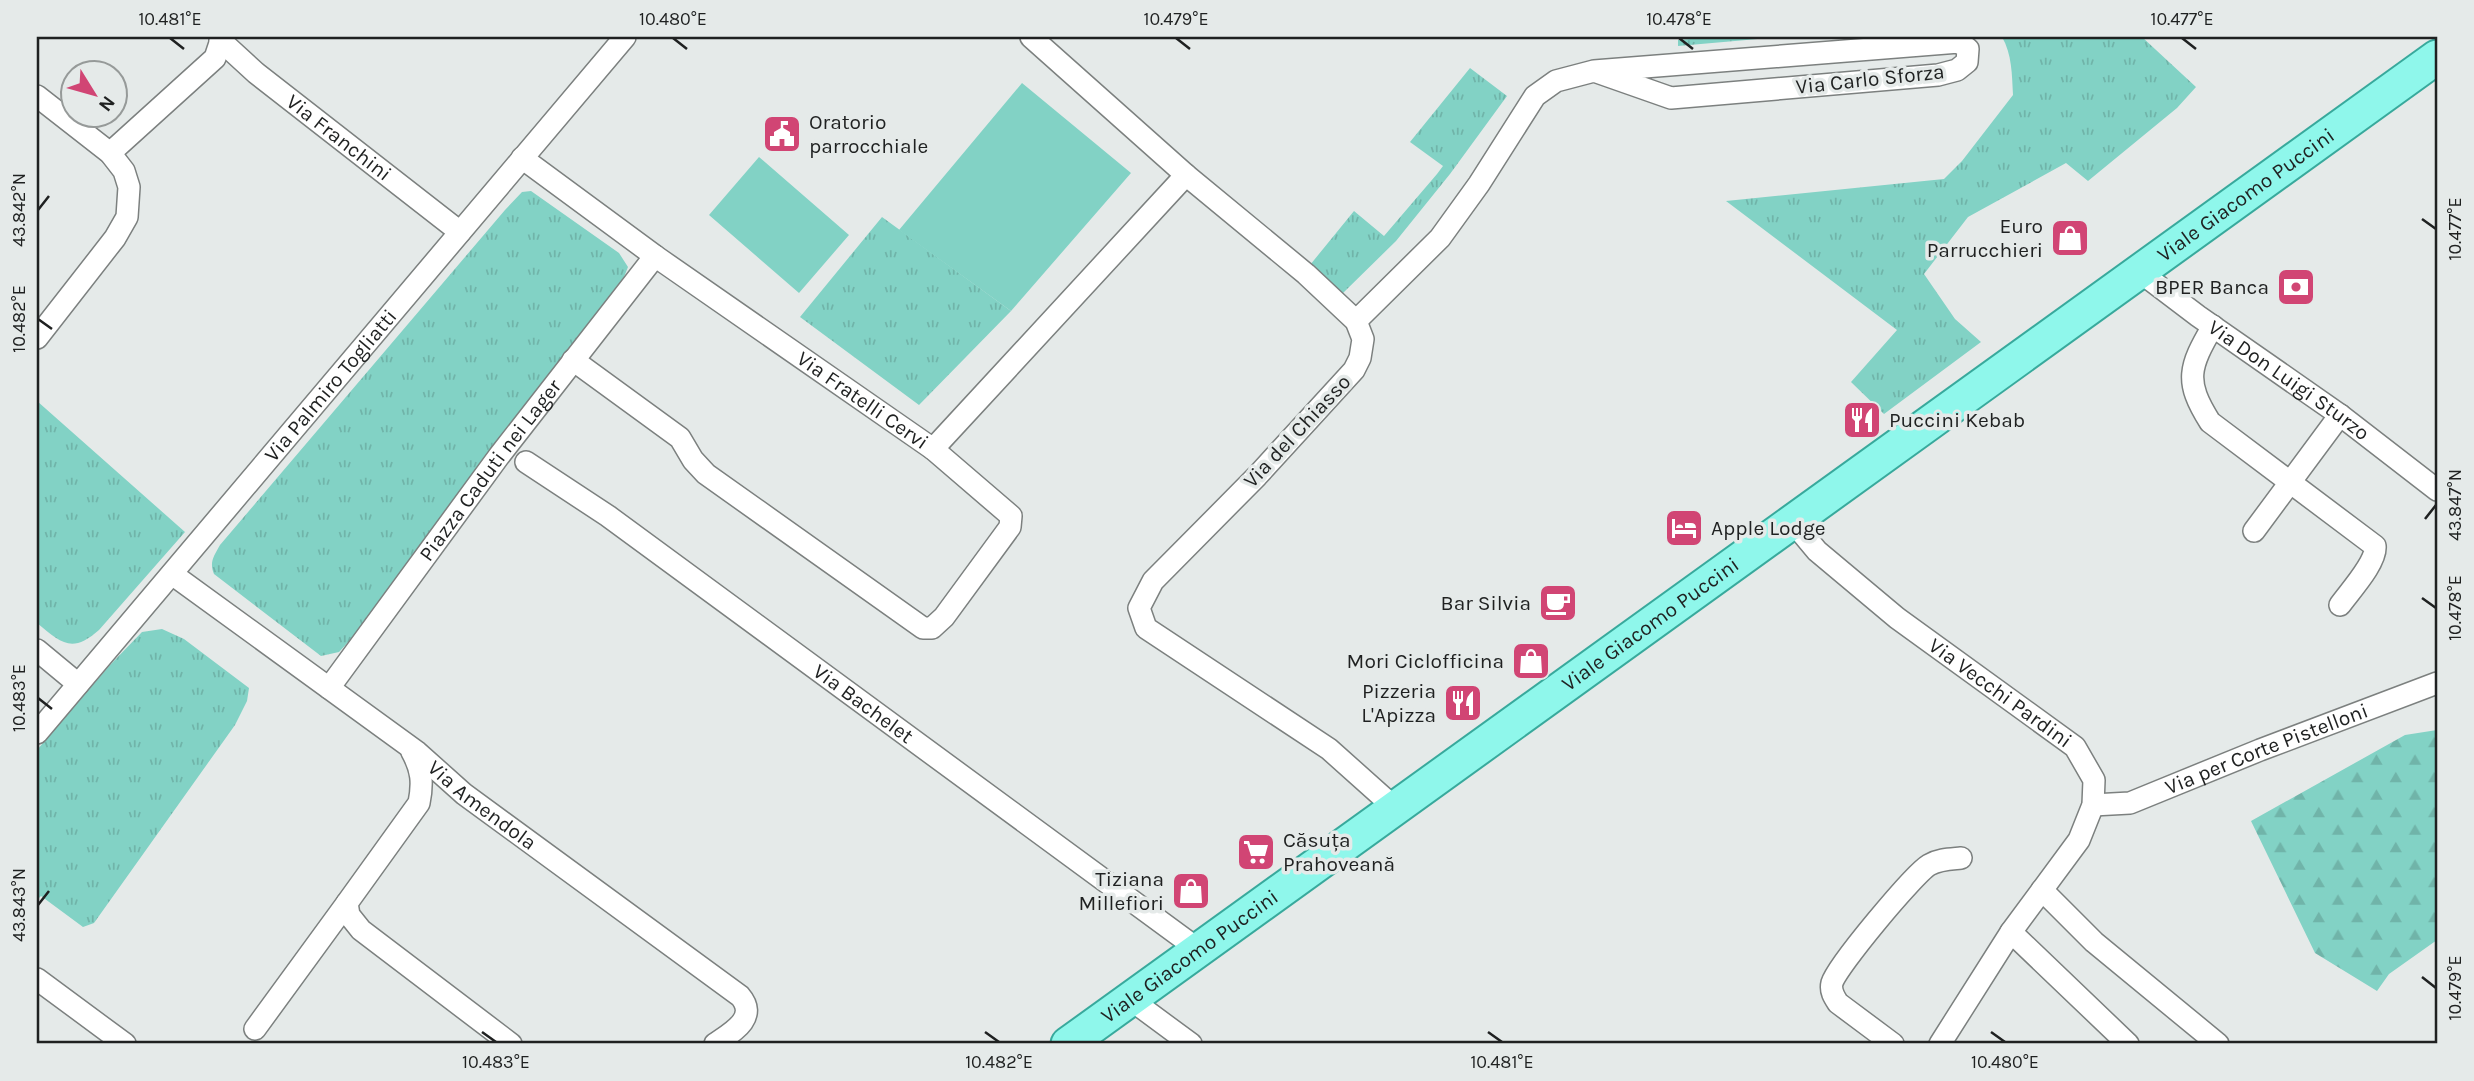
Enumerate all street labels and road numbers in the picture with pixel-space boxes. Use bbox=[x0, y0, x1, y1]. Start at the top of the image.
street label: Via Carlo Sforza bbox=[1794, 59, 1946, 99]
street label: Via Franchini bbox=[282, 89, 396, 186]
street label: Viale Giacomo Puccini bbox=[2153, 123, 2339, 267]
street label: Via Palmiro Togliatti bbox=[260, 304, 402, 466]
street label: Via Don Luigi Sturzo bbox=[2204, 315, 2374, 445]
street label: Via Fratelli Cervi bbox=[792, 346, 933, 454]
street label: Via del Chiasso bbox=[1239, 370, 1355, 492]
street label: Piazza Caduti nei Lager bbox=[414, 374, 566, 566]
street label: Viale Giacomo Puccini bbox=[1557, 552, 1744, 696]
street label: Via Vecchi Pardini bbox=[1924, 633, 2076, 753]
street label: Via Bachelet bbox=[809, 659, 918, 748]
street label: Via per Corte Pistelloni bbox=[2162, 698, 2371, 799]
street label: Via Amendola bbox=[423, 755, 541, 855]
street label: Viale Giacomo Puccini bbox=[1097, 884, 1283, 1028]

